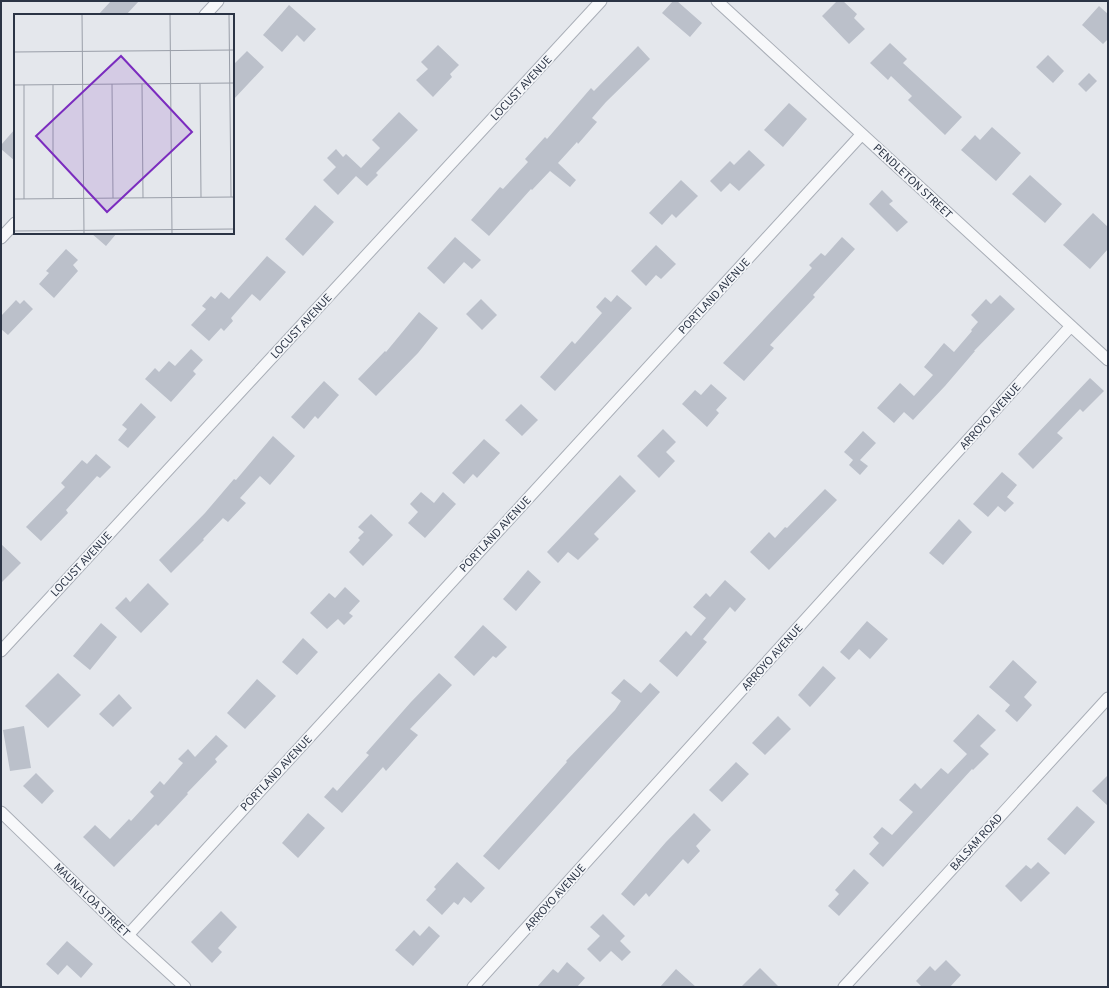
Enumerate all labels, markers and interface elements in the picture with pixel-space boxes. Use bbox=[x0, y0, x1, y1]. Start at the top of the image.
inset map bbox=[14, 14, 234, 234]
street label: LOCUST AVENUE bbox=[487, 52, 556, 125]
street label: PENDLETON STREET bbox=[869, 140, 957, 223]
street label: PORTLAND AVENUE bbox=[675, 255, 754, 338]
street label: LOCUST AVENUE bbox=[267, 290, 336, 363]
street label: ARROYO AVENUE bbox=[956, 379, 1025, 453]
street label: PORTLAND AVENUE bbox=[456, 493, 535, 576]
street label: LOCUST AVENUE bbox=[47, 528, 116, 601]
street label: ARROYO AVENUE bbox=[738, 620, 807, 694]
street label: PORTLAND AVENUE bbox=[237, 732, 316, 815]
street label: BALSAM ROAD bbox=[946, 810, 1007, 875]
street label: MAUNA LOA STREET bbox=[50, 859, 134, 942]
street label: ARROYO AVENUE bbox=[521, 860, 590, 934]

